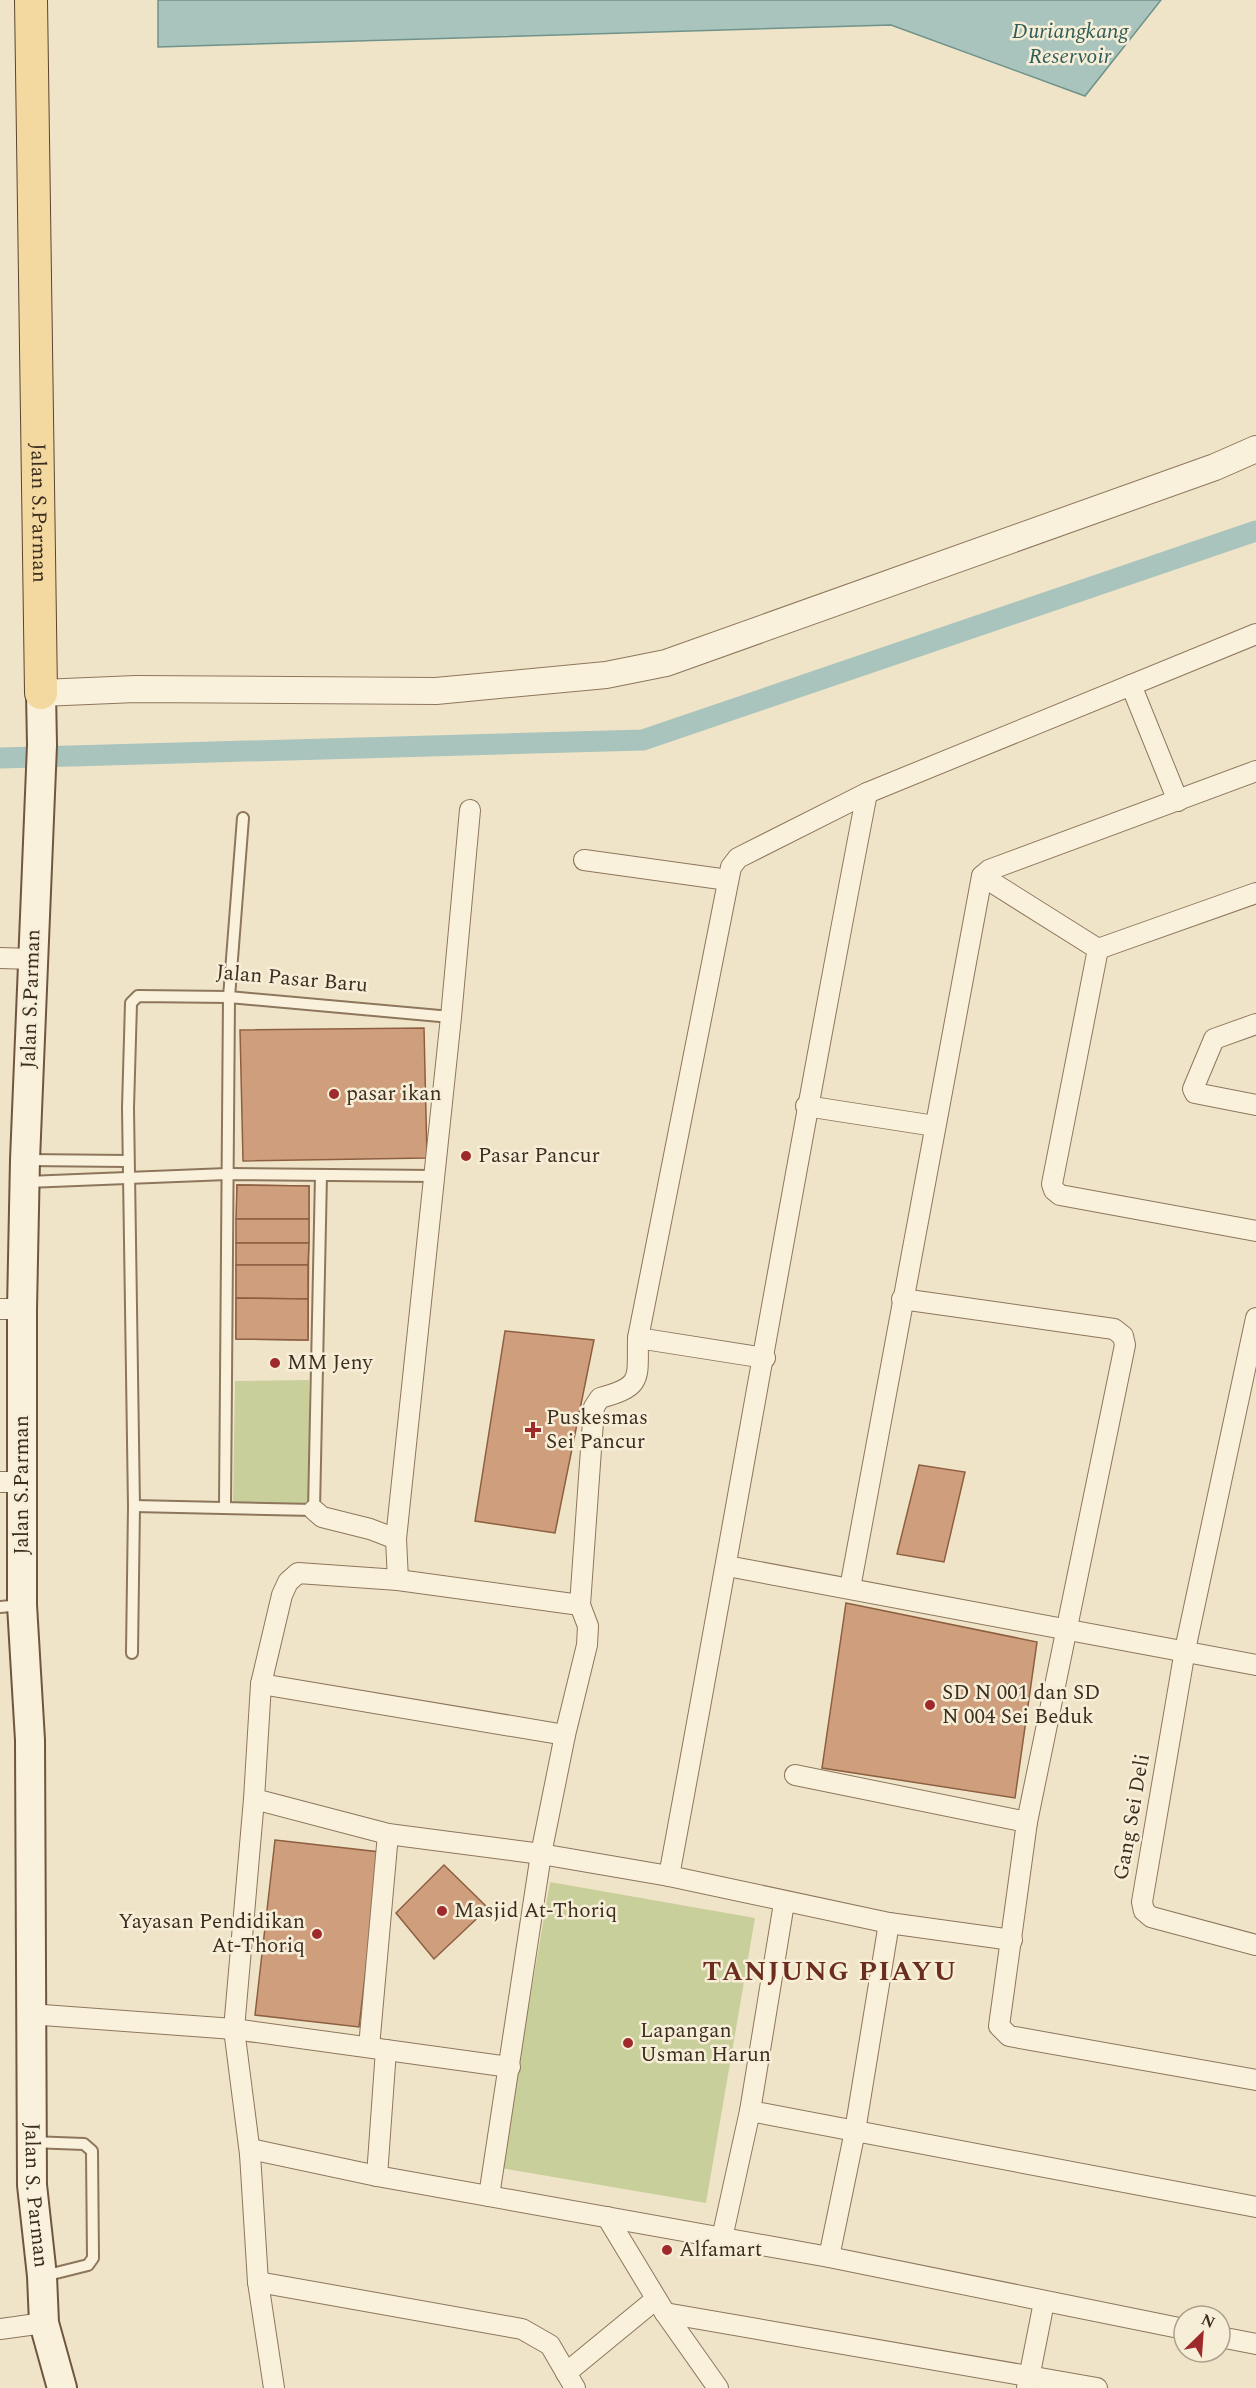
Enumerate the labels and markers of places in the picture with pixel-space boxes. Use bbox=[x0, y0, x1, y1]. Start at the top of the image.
place label: pasar ikan bbox=[346, 1078, 442, 1110]
marker: pasar ikan bbox=[327, 1087, 341, 1101]
place label: Pasar Pancur bbox=[478, 1140, 600, 1172]
marker: Pasar Pancur bbox=[459, 1149, 473, 1163]
place label: MM Jeny bbox=[287, 1347, 373, 1379]
marker: MM Jeny bbox=[268, 1356, 282, 1370]
place label: Puskesmas Sei Pancur bbox=[546, 1402, 648, 1458]
marker: Puskesmas Sei Pancur bbox=[524, 1421, 542, 1439]
place label: SD N 001 dan SD N 004 Sei Beduk bbox=[942, 1677, 1100, 1733]
marker: SD N 001 dan SD N 004 Sei Beduk bbox=[923, 1698, 937, 1712]
place label: Masjid At-Thoriq bbox=[454, 1895, 617, 1927]
marker: Masjid At-Thoriq bbox=[435, 1904, 449, 1918]
place label: Yayasan Pendidikan At-Thoriq bbox=[118, 1906, 305, 1962]
marker: Yayasan Pendidikan At-Thoriq bbox=[310, 1927, 324, 1941]
place label: Lapangan Usman Harun bbox=[640, 2015, 771, 2071]
marker: Lapangan Usman Harun bbox=[621, 2036, 635, 2050]
place label: Alfamart bbox=[679, 2234, 762, 2266]
marker: Alfamart bbox=[660, 2243, 674, 2257]

